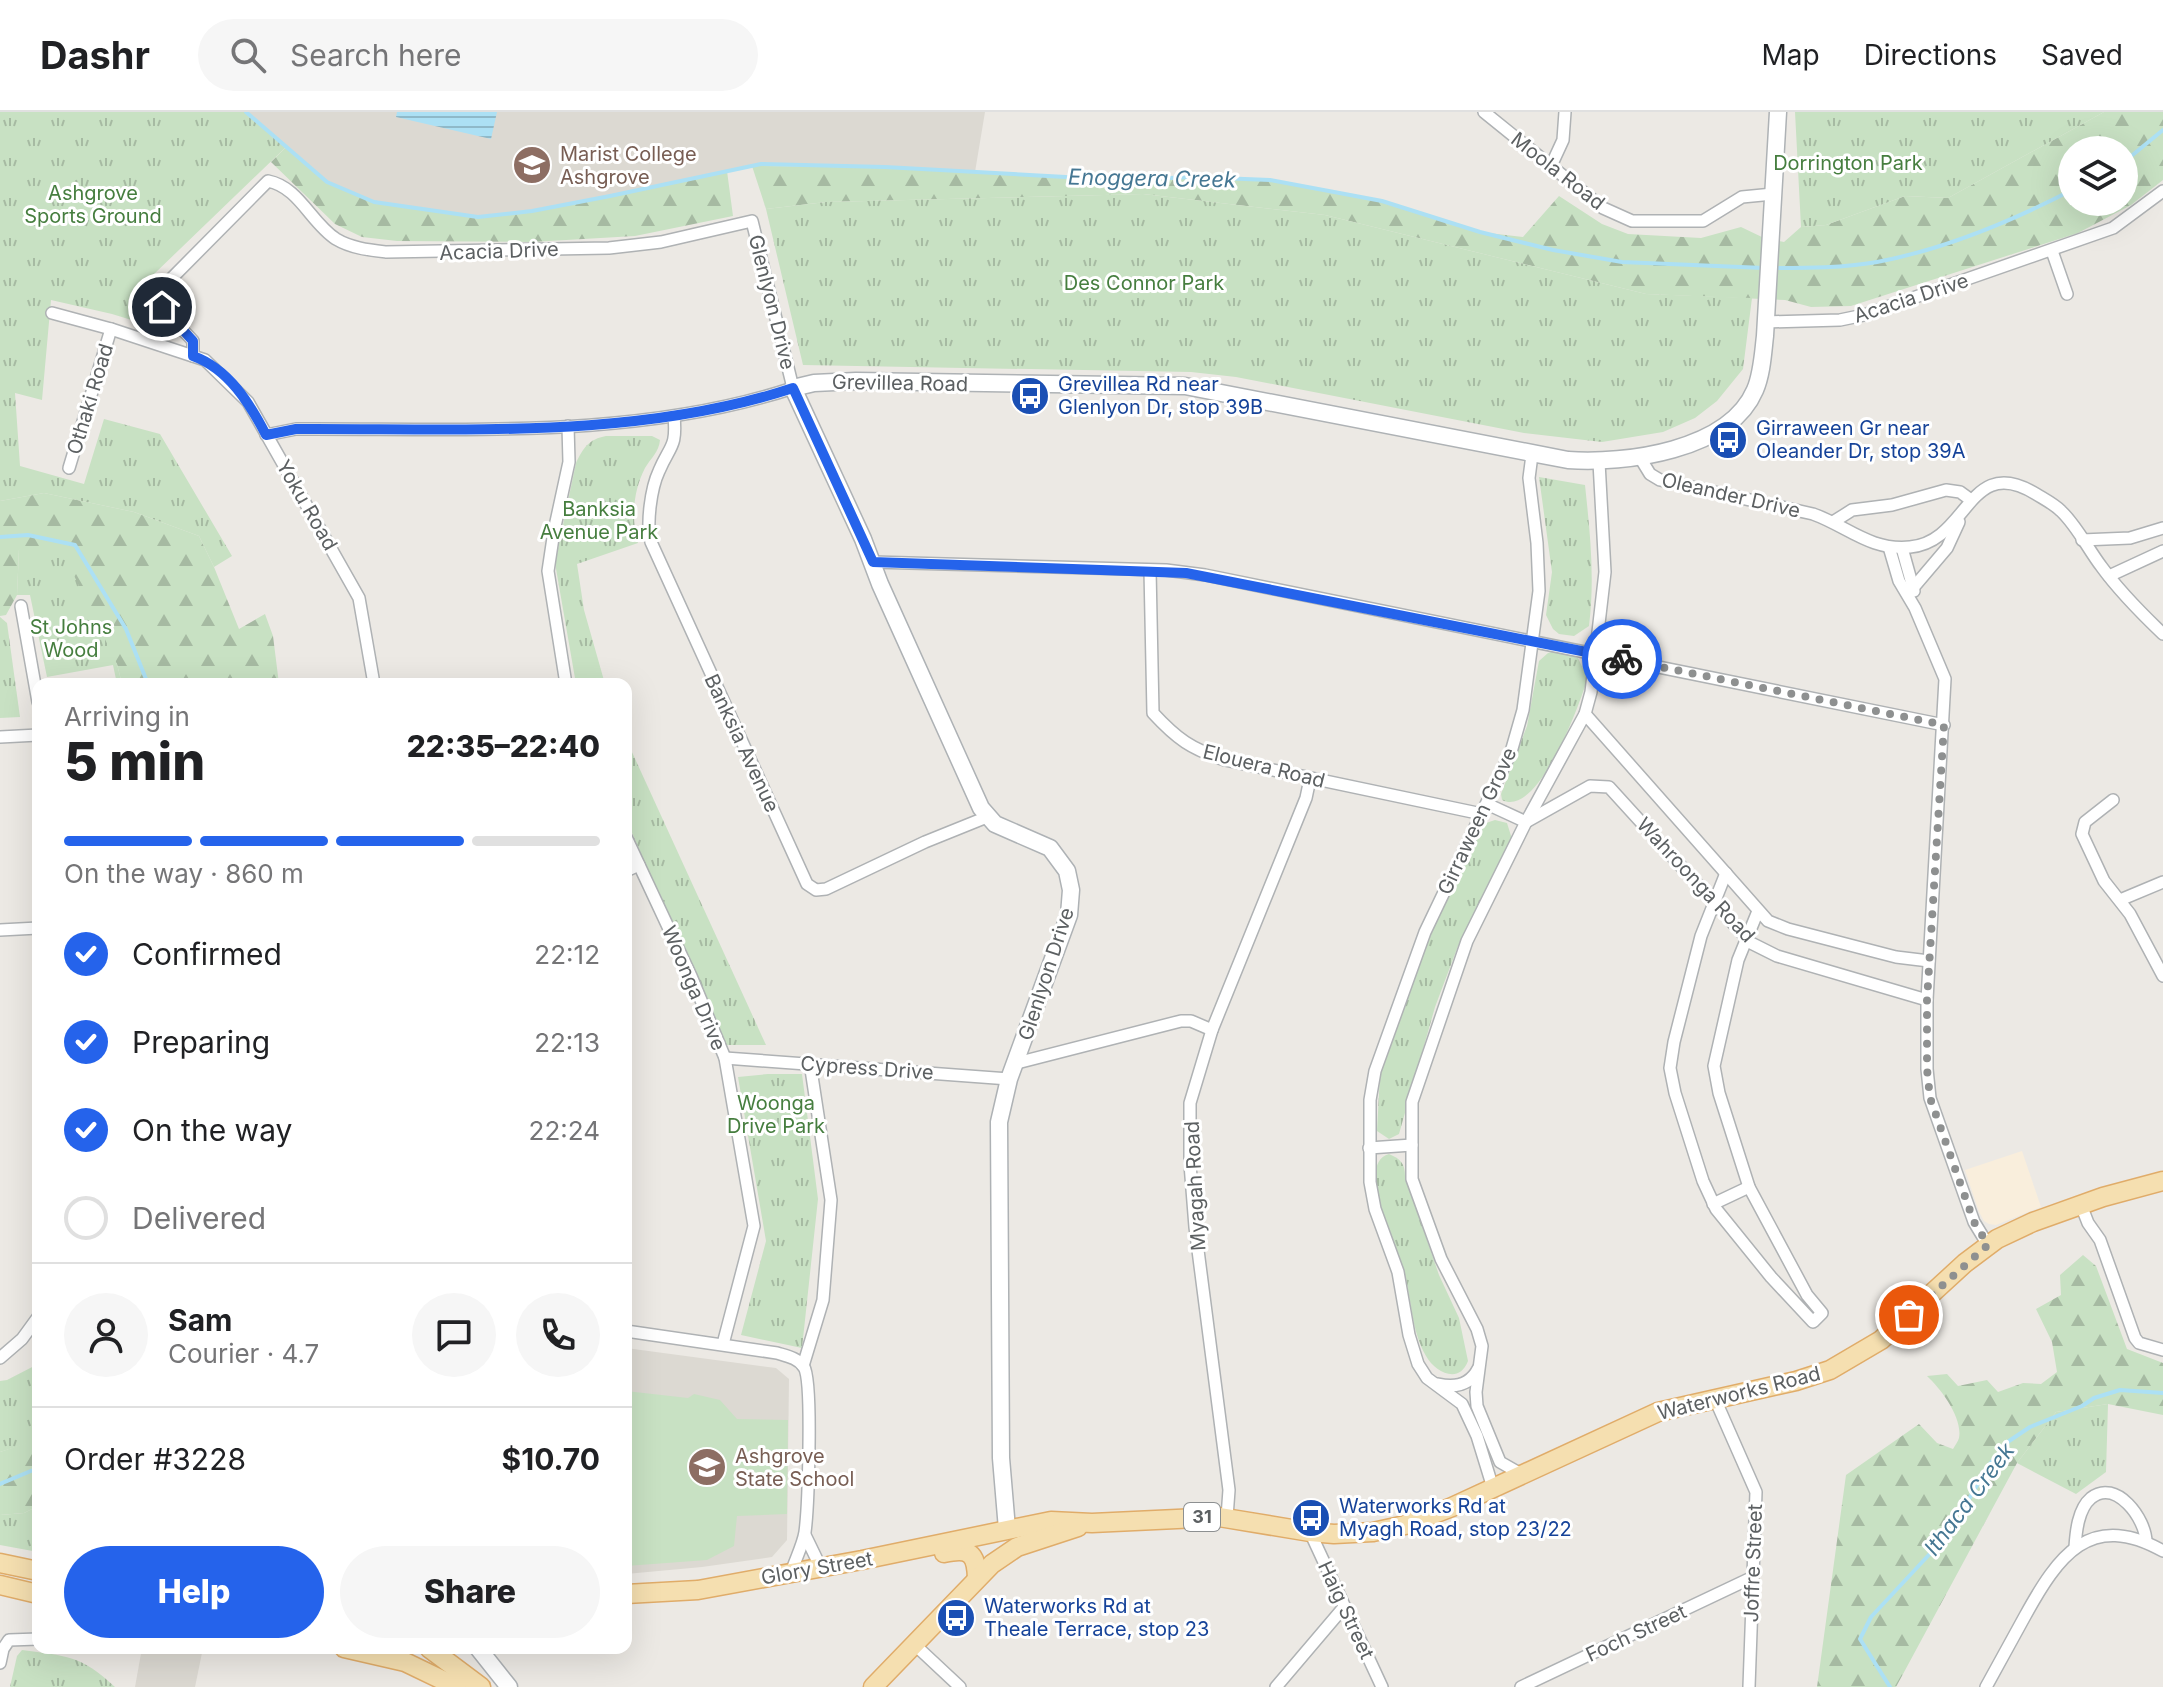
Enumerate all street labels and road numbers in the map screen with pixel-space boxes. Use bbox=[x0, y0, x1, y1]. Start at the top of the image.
street label: Moola Road bbox=[1506, 127, 1610, 215]
street label: Glenlyon Drive bbox=[744, 232, 800, 372]
street label: Acacia Drive bbox=[439, 237, 559, 265]
street label: Acacia Drive bbox=[1851, 268, 1971, 328]
street label: Othaki Road bbox=[62, 341, 118, 457]
street label: Grevillea Road bbox=[832, 370, 968, 396]
street label: Yoku Road bbox=[271, 455, 343, 555]
street label: Oleander Drive bbox=[1659, 467, 1803, 523]
street label: Banksia Avenue bbox=[700, 670, 784, 816]
street label: Elouera Road bbox=[1200, 739, 1328, 793]
street label: Girraween Grove bbox=[1432, 744, 1522, 898]
street label: Wahroonga Road bbox=[1632, 813, 1760, 947]
street label: Glenlyon Drive bbox=[1013, 905, 1079, 1043]
street label: Woonga Drive bbox=[657, 922, 731, 1054]
street label: Cypress Drive bbox=[800, 1051, 934, 1085]
street label: Myagah Road bbox=[1180, 1121, 1210, 1251]
street label: Waterworks Road bbox=[1655, 1361, 1823, 1425]
road number: 31 bbox=[1184, 1503, 1220, 1531]
street label: Joffre Street bbox=[1739, 1503, 1767, 1623]
street label: Glory Street bbox=[759, 1546, 875, 1590]
street label: Haig Street bbox=[1313, 1557, 1379, 1663]
street label: Foch Street bbox=[1582, 1599, 1691, 1667]

